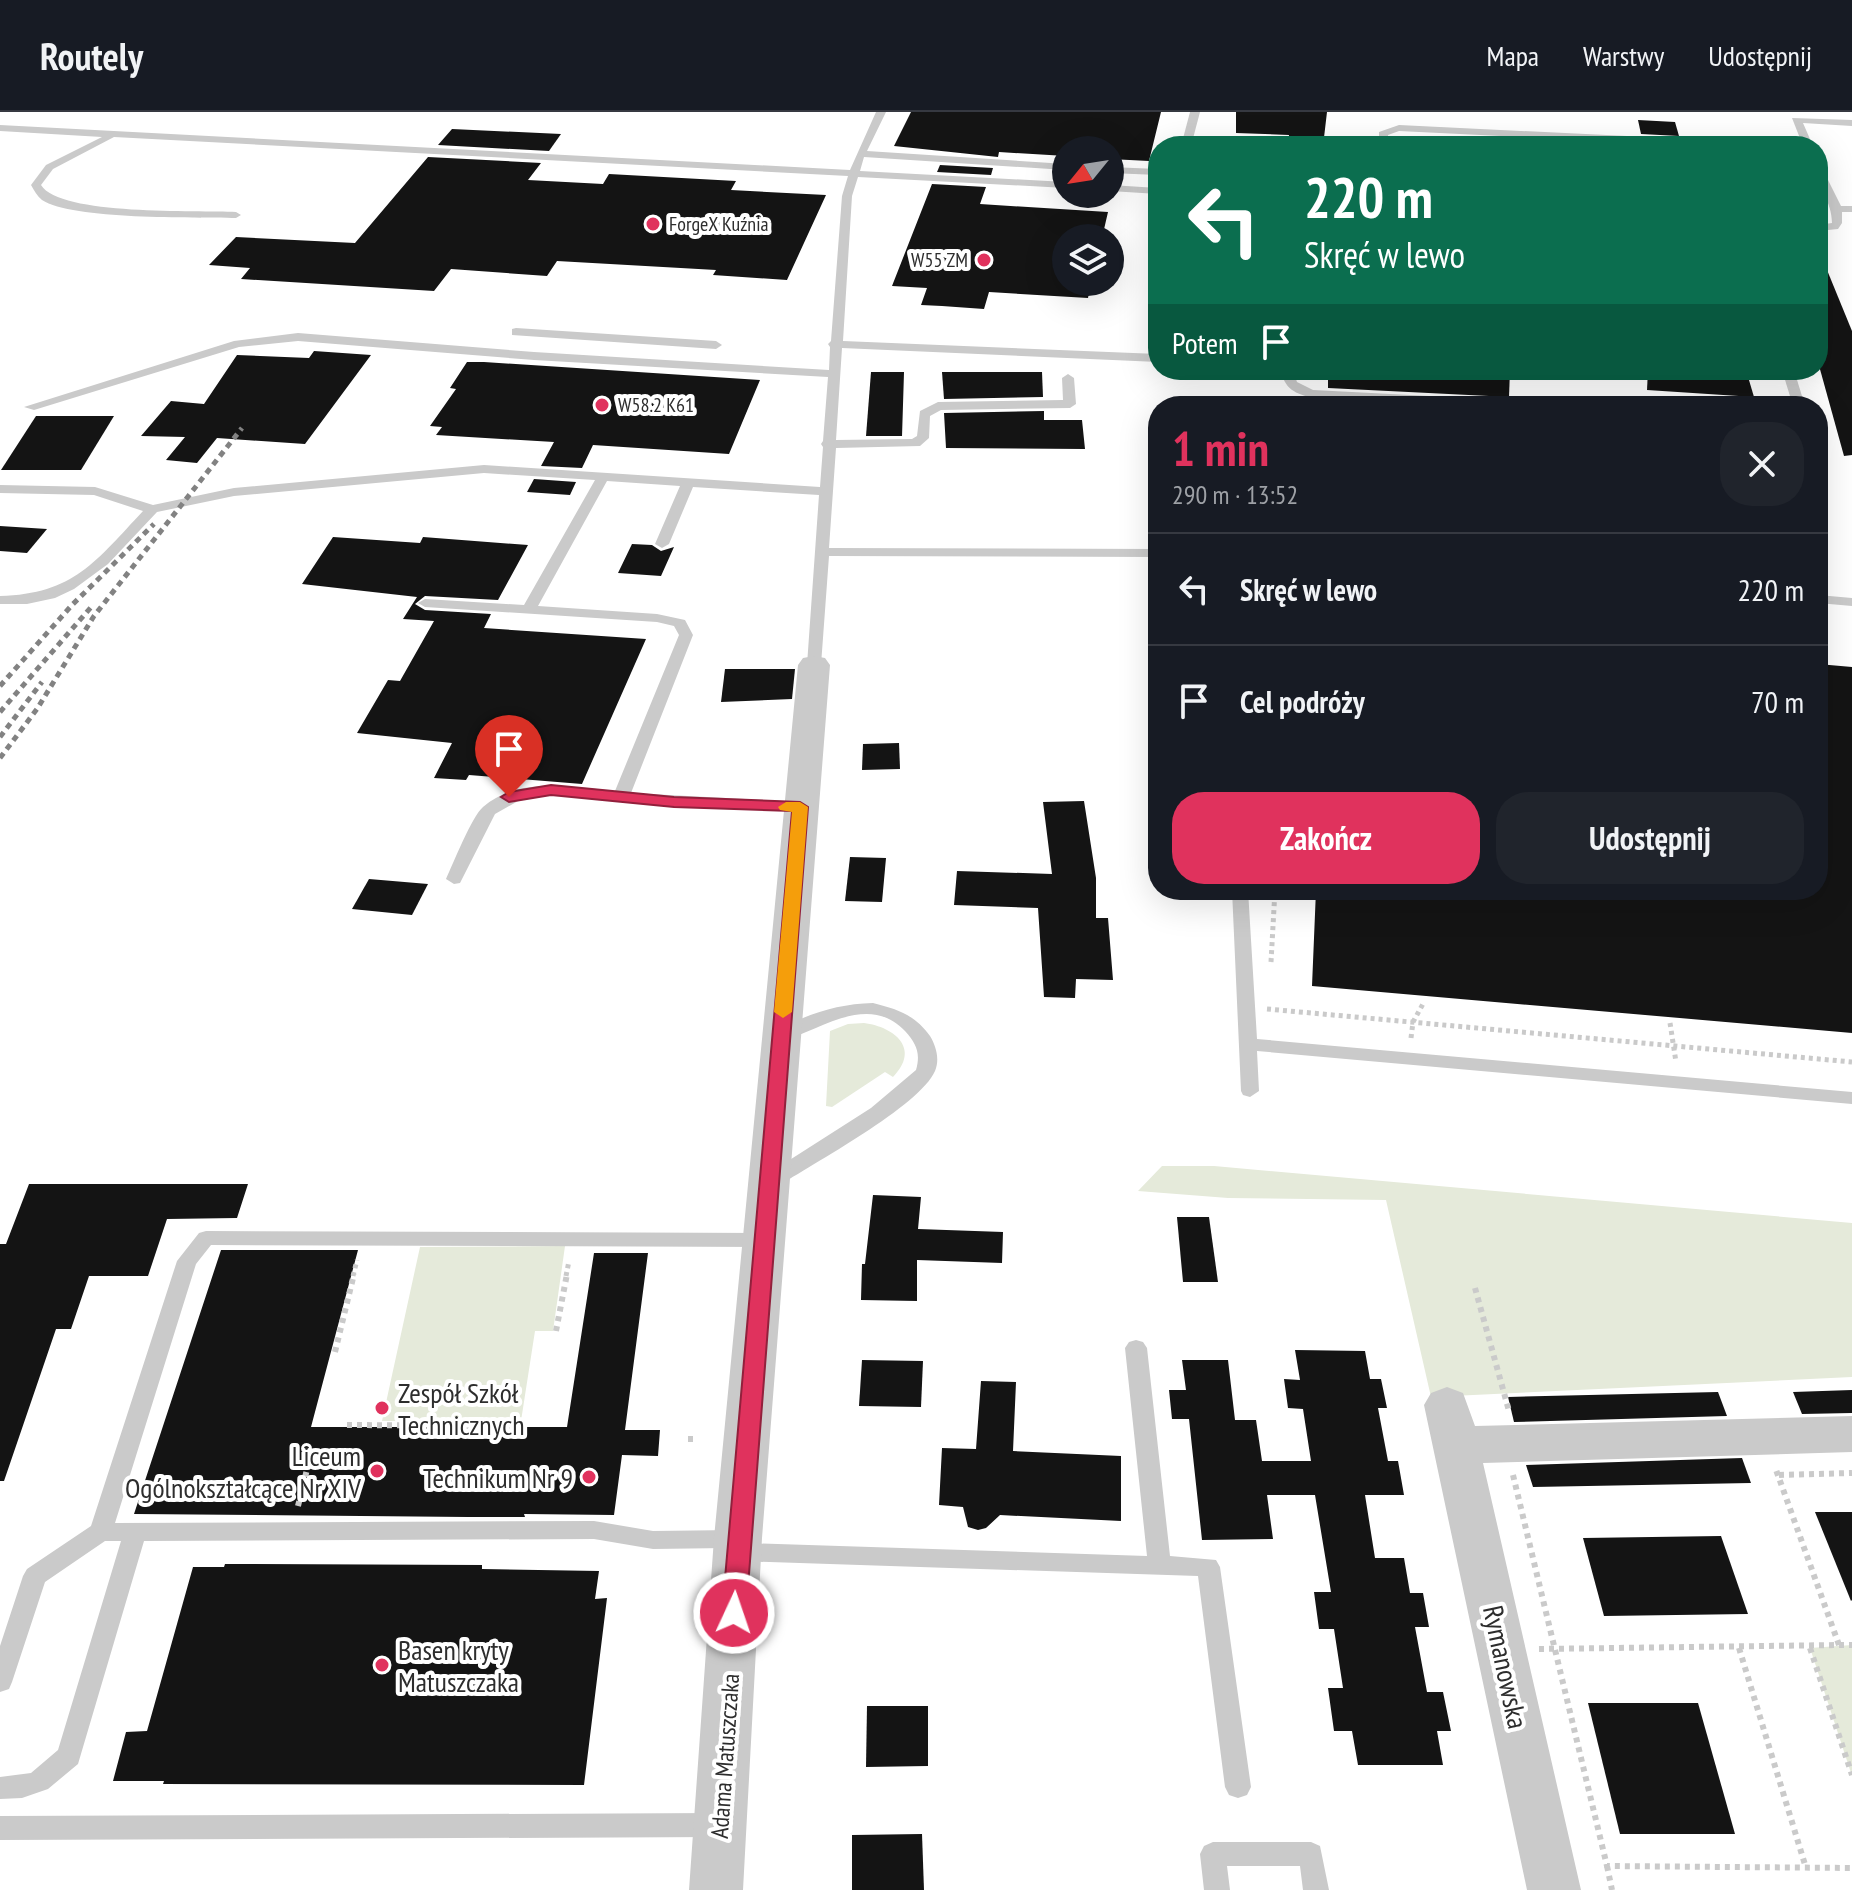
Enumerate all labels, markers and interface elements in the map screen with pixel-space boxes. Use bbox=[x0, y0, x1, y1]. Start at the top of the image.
text: Routely bbox=[40, 31, 143, 80]
text: Mapa bbox=[1487, 37, 1539, 74]
text: Warstwy bbox=[1583, 37, 1664, 74]
text: Udostępnij bbox=[1708, 37, 1812, 74]
north arrow bbox=[1052, 136, 1124, 208]
map controls bbox=[1052, 136, 1124, 296]
text: 220 m bbox=[1304, 161, 1433, 233]
icon: left bbox=[1172, 168, 1276, 272]
place label: ForgeX Kuźnia bbox=[669, 211, 768, 237]
marker: ForgeX Kuźnia bbox=[644, 215, 662, 233]
button: layers bbox=[1052, 224, 1124, 296]
text: Skręć w lewo bbox=[1304, 231, 1465, 278]
place label: W55 ZM bbox=[911, 247, 968, 273]
marker: W55 ZM bbox=[975, 251, 993, 269]
icon: arrive bbox=[1254, 320, 1298, 364]
text: Potem bbox=[1172, 323, 1238, 362]
place label: W58.2 K61 bbox=[618, 392, 694, 418]
marker: W58.2 K61 bbox=[593, 396, 611, 414]
text: 1 min bbox=[1172, 417, 1269, 479]
button: close bbox=[1720, 422, 1804, 506]
text: 290 m · 13:52 bbox=[1172, 478, 1298, 511]
icon: left bbox=[1172, 567, 1216, 611]
text: Skręć w lewo bbox=[1240, 570, 1377, 609]
text: 220 m bbox=[1738, 570, 1804, 609]
icon: arrive bbox=[1172, 679, 1216, 723]
text: Cel podróży bbox=[1240, 682, 1365, 721]
text: 70 m bbox=[1751, 682, 1804, 721]
pin bbox=[475, 715, 543, 797]
icon: arrive bbox=[487, 727, 531, 771]
button: Zakończ bbox=[1172, 792, 1480, 884]
button: Udostępnij bbox=[1496, 792, 1804, 884]
place label: Zespół Szkół Technicznych bbox=[398, 1374, 524, 1443]
marker: Zespół Szkół Technicznych bbox=[373, 1399, 391, 1417]
place label: Liceum Ogólnokształcące Nr XIV bbox=[125, 1437, 362, 1506]
place label: Technikum Nr 9 bbox=[423, 1459, 573, 1496]
marker: Liceum Ogólnokształcące Nr XIV bbox=[368, 1462, 386, 1480]
marker: Technikum Nr 9 bbox=[580, 1468, 598, 1486]
position arrow bbox=[692, 1571, 776, 1655]
street label: Rymanowska bbox=[1475, 1602, 1537, 1732]
place label: Basen kryty Matuszczaka bbox=[398, 1631, 519, 1700]
marker: Basen kryty Matuszczaka bbox=[373, 1656, 391, 1674]
street label: Adama Matuszczaka bbox=[704, 1672, 746, 1840]

